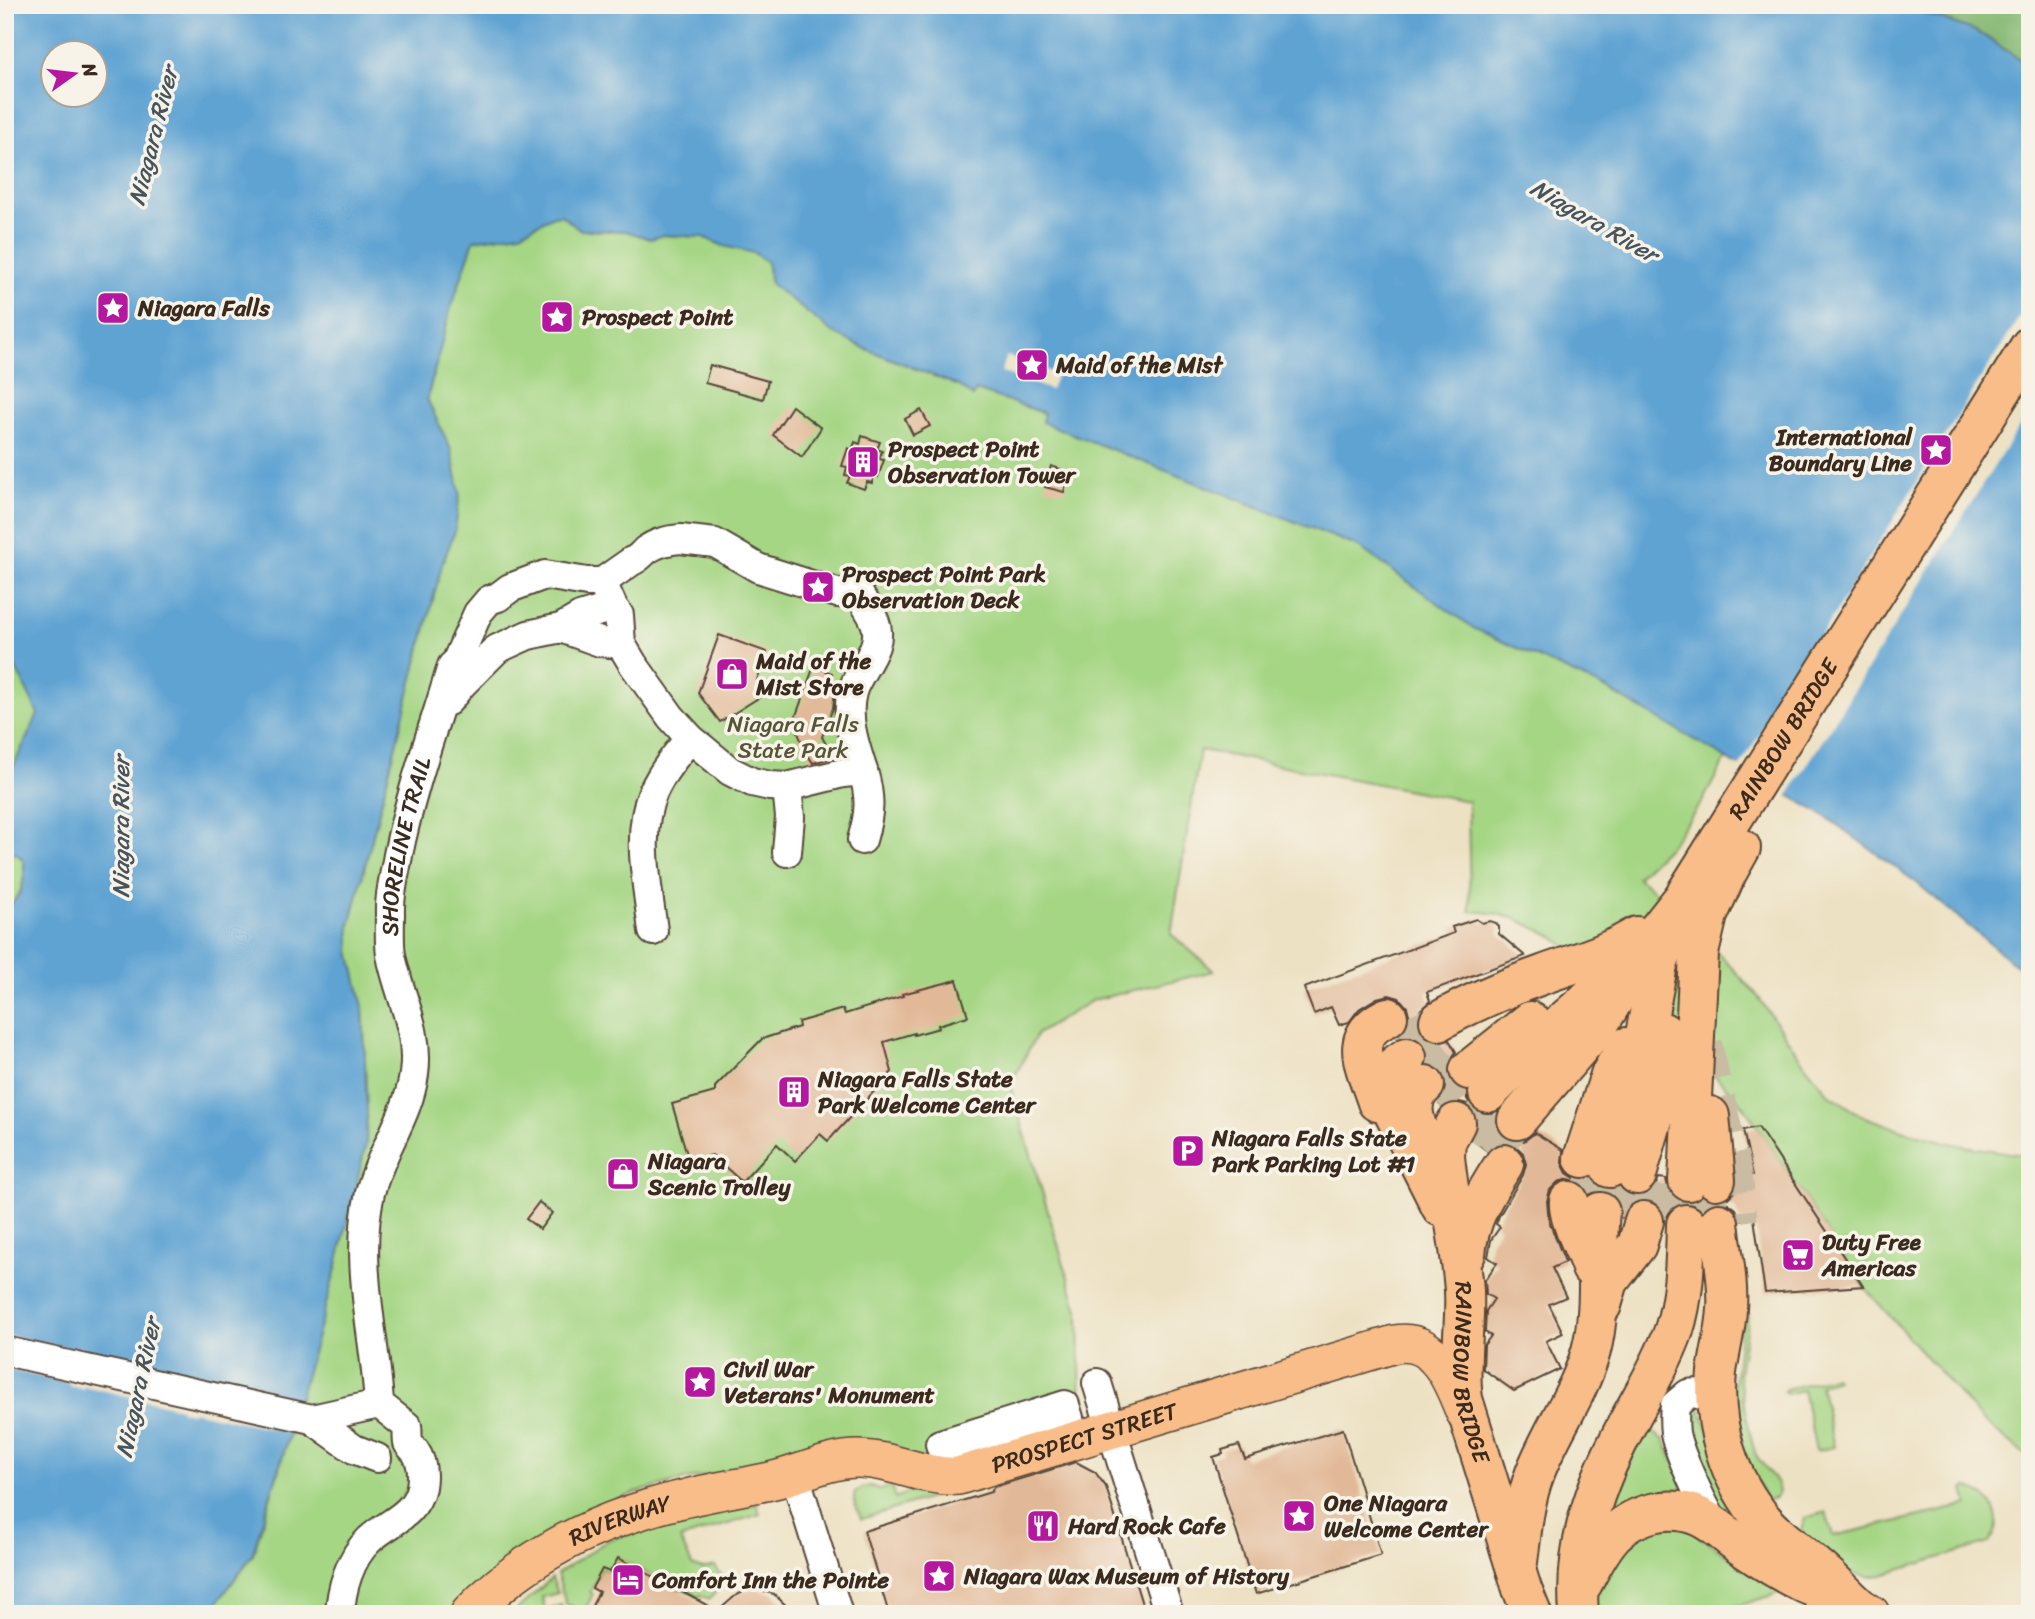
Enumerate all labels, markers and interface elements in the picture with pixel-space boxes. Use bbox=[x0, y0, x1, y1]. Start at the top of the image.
north arrow bbox=[38, 38, 108, 108]
water label: Niagara River bbox=[116, 58, 191, 210]
text: N bbox=[72, 59, 108, 81]
water label: Niagara River bbox=[1522, 167, 1669, 277]
place label: Niagara Falls bbox=[137, 288, 270, 329]
place icon: Niagara Falls bbox=[94, 289, 132, 327]
place label: Prospect Point bbox=[582, 297, 733, 338]
place icon: Prospect Point bbox=[538, 298, 576, 336]
place label: Maid of the Mist bbox=[1055, 345, 1224, 386]
place icon: Maid of the Mist bbox=[1013, 346, 1051, 384]
place label: International Boundary Line bbox=[1769, 417, 1913, 484]
place label: Prospect Point Observation Tower bbox=[888, 429, 1078, 496]
place icon: International Boundary Line bbox=[1917, 431, 1955, 469]
building icon: Prospect Point Observation Tower bbox=[844, 443, 882, 481]
place label: Prospect Point Park Observation Deck bbox=[842, 554, 1046, 621]
place icon: Prospect Point Park Observation Deck bbox=[799, 568, 837, 606]
place label: Maid of the Mist Store bbox=[755, 641, 871, 708]
street label: RAINBOW BRIDGE bbox=[1717, 649, 1850, 828]
shop icon: Maid of the Mist Store bbox=[713, 655, 751, 693]
park label: Niagara Falls State Park bbox=[727, 704, 859, 771]
street label: SHORELINE TRAIL bbox=[369, 751, 443, 936]
water label: Niagara River bbox=[100, 752, 142, 898]
place label: Niagara Falls State Park Welcome Center bbox=[817, 1059, 1038, 1126]
building icon: Niagara Falls State Park Welcome Center bbox=[775, 1073, 813, 1111]
place label: Niagara Falls State Park Parking Lot #1 bbox=[1211, 1118, 1415, 1185]
parking icon: Niagara Falls State Park Parking Lot #1 bbox=[1169, 1132, 1207, 1170]
place label: Niagara Scenic Trolley bbox=[647, 1141, 791, 1208]
shop icon: Niagara Scenic Trolley bbox=[604, 1155, 642, 1193]
place label: Duty Free Americas bbox=[1821, 1222, 1922, 1289]
supermarket icon: Duty Free Americas bbox=[1779, 1236, 1817, 1274]
street label: RAINBOW BRIDGE bbox=[1441, 1280, 1503, 1469]
water label: Niagara River bbox=[103, 1310, 174, 1462]
place label: Civil War Veterans' Monument bbox=[723, 1349, 935, 1416]
place icon: Civil War Veterans' Monument bbox=[681, 1363, 719, 1401]
street label: PROSPECT STREET bbox=[986, 1390, 1183, 1485]
street label: RIVERWAY bbox=[561, 1482, 677, 1558]
place label: One Niagara Welcome Center bbox=[1324, 1483, 1489, 1550]
place icon: One Niagara Welcome Center bbox=[1280, 1497, 1318, 1535]
place label: Hard Rock Cafe bbox=[1067, 1506, 1226, 1547]
restaurant icon: Hard Rock Cafe bbox=[1024, 1507, 1062, 1545]
place label: Niagara Wax Museum of History bbox=[963, 1556, 1290, 1597]
place icon: Niagara Wax Museum of History bbox=[920, 1557, 958, 1595]
place label: Comfort Inn the Pointe bbox=[651, 1560, 889, 1601]
hotel icon: Comfort Inn the Pointe bbox=[609, 1561, 647, 1599]

